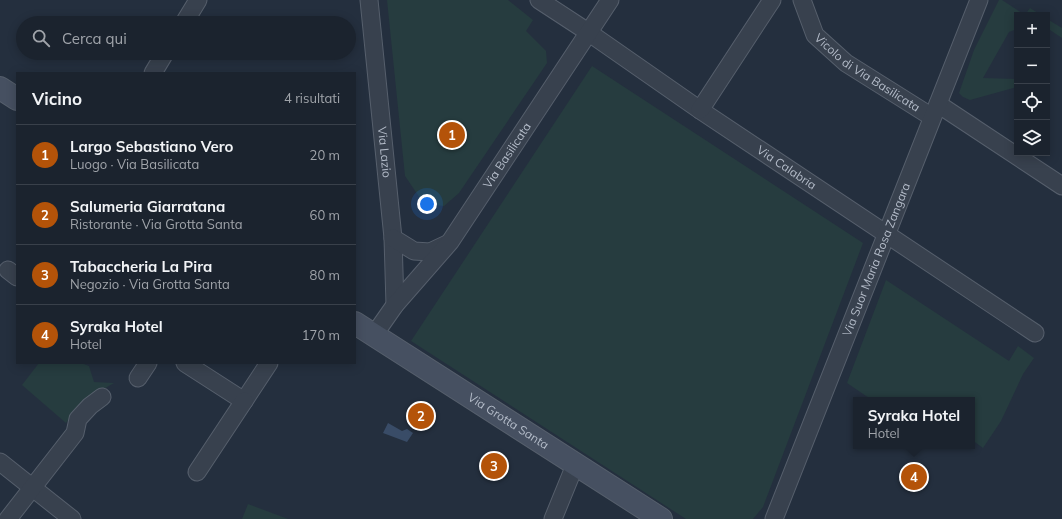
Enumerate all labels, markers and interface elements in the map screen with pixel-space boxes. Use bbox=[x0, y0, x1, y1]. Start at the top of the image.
map controls bbox=[1014, 12, 1050, 156]
button: + bbox=[1014, 12, 1050, 48]
search box bbox=[16, 16, 356, 60]
icon: search bbox=[30, 27, 52, 49]
text: Cerca qui bbox=[62, 29, 127, 48]
street label: Vicolo di Via Basilicata bbox=[812, 30, 923, 115]
button: − bbox=[1014, 48, 1050, 84]
button: locate bbox=[1014, 84, 1050, 120]
text: Vicino bbox=[32, 88, 82, 109]
text: 4 risultati bbox=[284, 90, 340, 106]
street label: Via Basilicata bbox=[480, 119, 534, 191]
pin: 1 bbox=[439, 120, 465, 150]
button: layers bbox=[1014, 120, 1050, 156]
street label: Via Lazio bbox=[375, 126, 395, 179]
text: Largo Sebastiano Vero bbox=[70, 137, 233, 156]
street label: Via Calabria bbox=[754, 142, 820, 192]
text: 1 bbox=[41, 147, 49, 163]
text: 20 m bbox=[310, 147, 340, 163]
text: Luogo · Via Basilicata bbox=[70, 156, 199, 172]
street label: Via Suor Maria Rosa Zangara bbox=[839, 180, 913, 338]
your location bbox=[417, 194, 437, 214]
text: Salumeria Giarratana bbox=[70, 197, 225, 216]
text: 2 bbox=[41, 207, 49, 223]
text: 60 m bbox=[310, 207, 340, 223]
text: Ristorante · Via Grotta Santa bbox=[70, 216, 243, 232]
text: Tabaccheria La Pira bbox=[70, 257, 212, 276]
text: 3 bbox=[41, 267, 49, 283]
text: 80 m bbox=[310, 267, 340, 283]
text: Negozio · Via Grotta Santa bbox=[70, 276, 230, 292]
text: Syraka Hotel bbox=[70, 317, 163, 336]
text: 4 bbox=[41, 327, 49, 343]
text: 170 m bbox=[302, 327, 340, 343]
text: Hotel bbox=[70, 336, 102, 352]
street label: Via Grotta Santa bbox=[465, 389, 552, 452]
popup bbox=[853, 397, 975, 449]
pin: 2 bbox=[408, 401, 434, 431]
text: Syraka Hotel bbox=[868, 406, 960, 425]
text: Hotel bbox=[868, 425, 900, 441]
pin: 3 bbox=[481, 451, 507, 481]
pin: 4 bbox=[901, 462, 927, 492]

